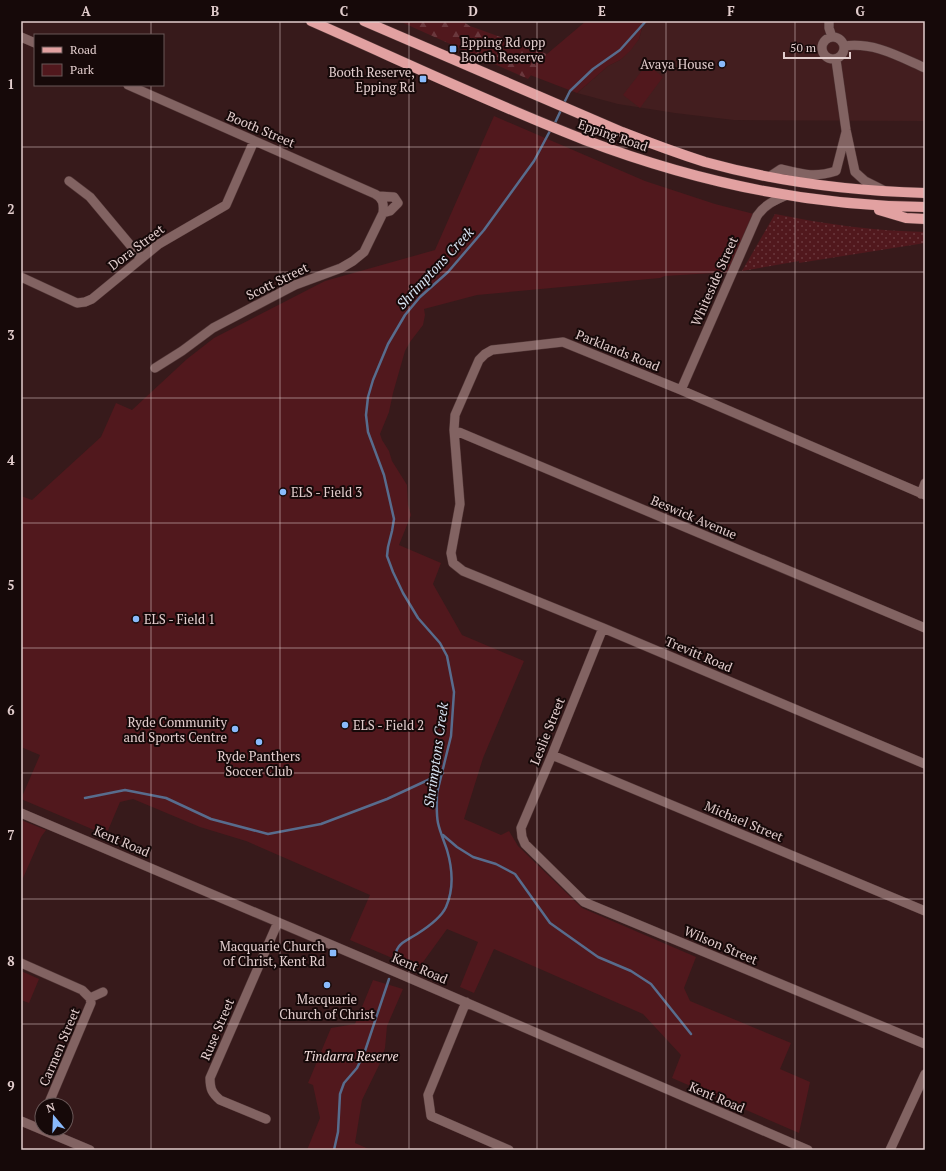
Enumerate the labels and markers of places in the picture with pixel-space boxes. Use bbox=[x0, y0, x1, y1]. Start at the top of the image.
place label: Epping Rd opp Booth Reserve bbox=[461, 33, 545, 66]
marker: Epping Rd opp Booth Reserve bbox=[448, 44, 458, 54]
place label: Avaya House bbox=[640, 55, 714, 73]
marker: Avaya House bbox=[717, 59, 727, 69]
place label: Booth Reserve, Epping Rd bbox=[329, 63, 415, 96]
marker: Booth Reserve, Epping Rd bbox=[418, 74, 428, 84]
place label: ELS - Field 3 bbox=[291, 483, 362, 501]
marker: ELS - Field 3 bbox=[278, 487, 288, 497]
place label: ELS - Field 1 bbox=[144, 610, 215, 628]
marker: ELS - Field 1 bbox=[131, 614, 141, 624]
place label: Ryde Community and Sports Centre bbox=[124, 713, 227, 746]
place label: ELS - Field 2 bbox=[353, 716, 424, 734]
marker: ELS - Field 2 bbox=[340, 720, 350, 730]
marker: Ryde Community and Sports Centre bbox=[230, 724, 240, 734]
marker: Ryde Panthers Soccer Club bbox=[254, 737, 264, 747]
place label: Ryde Panthers Soccer Club bbox=[218, 747, 300, 780]
place label: Macquarie Church of Christ, Kent Rd bbox=[219, 937, 325, 970]
marker: Macquarie Church of Christ, Kent Rd bbox=[328, 948, 338, 958]
marker: Macquarie Church of Christ bbox=[322, 980, 332, 990]
place label: Macquarie Church of Christ bbox=[279, 990, 375, 1023]

